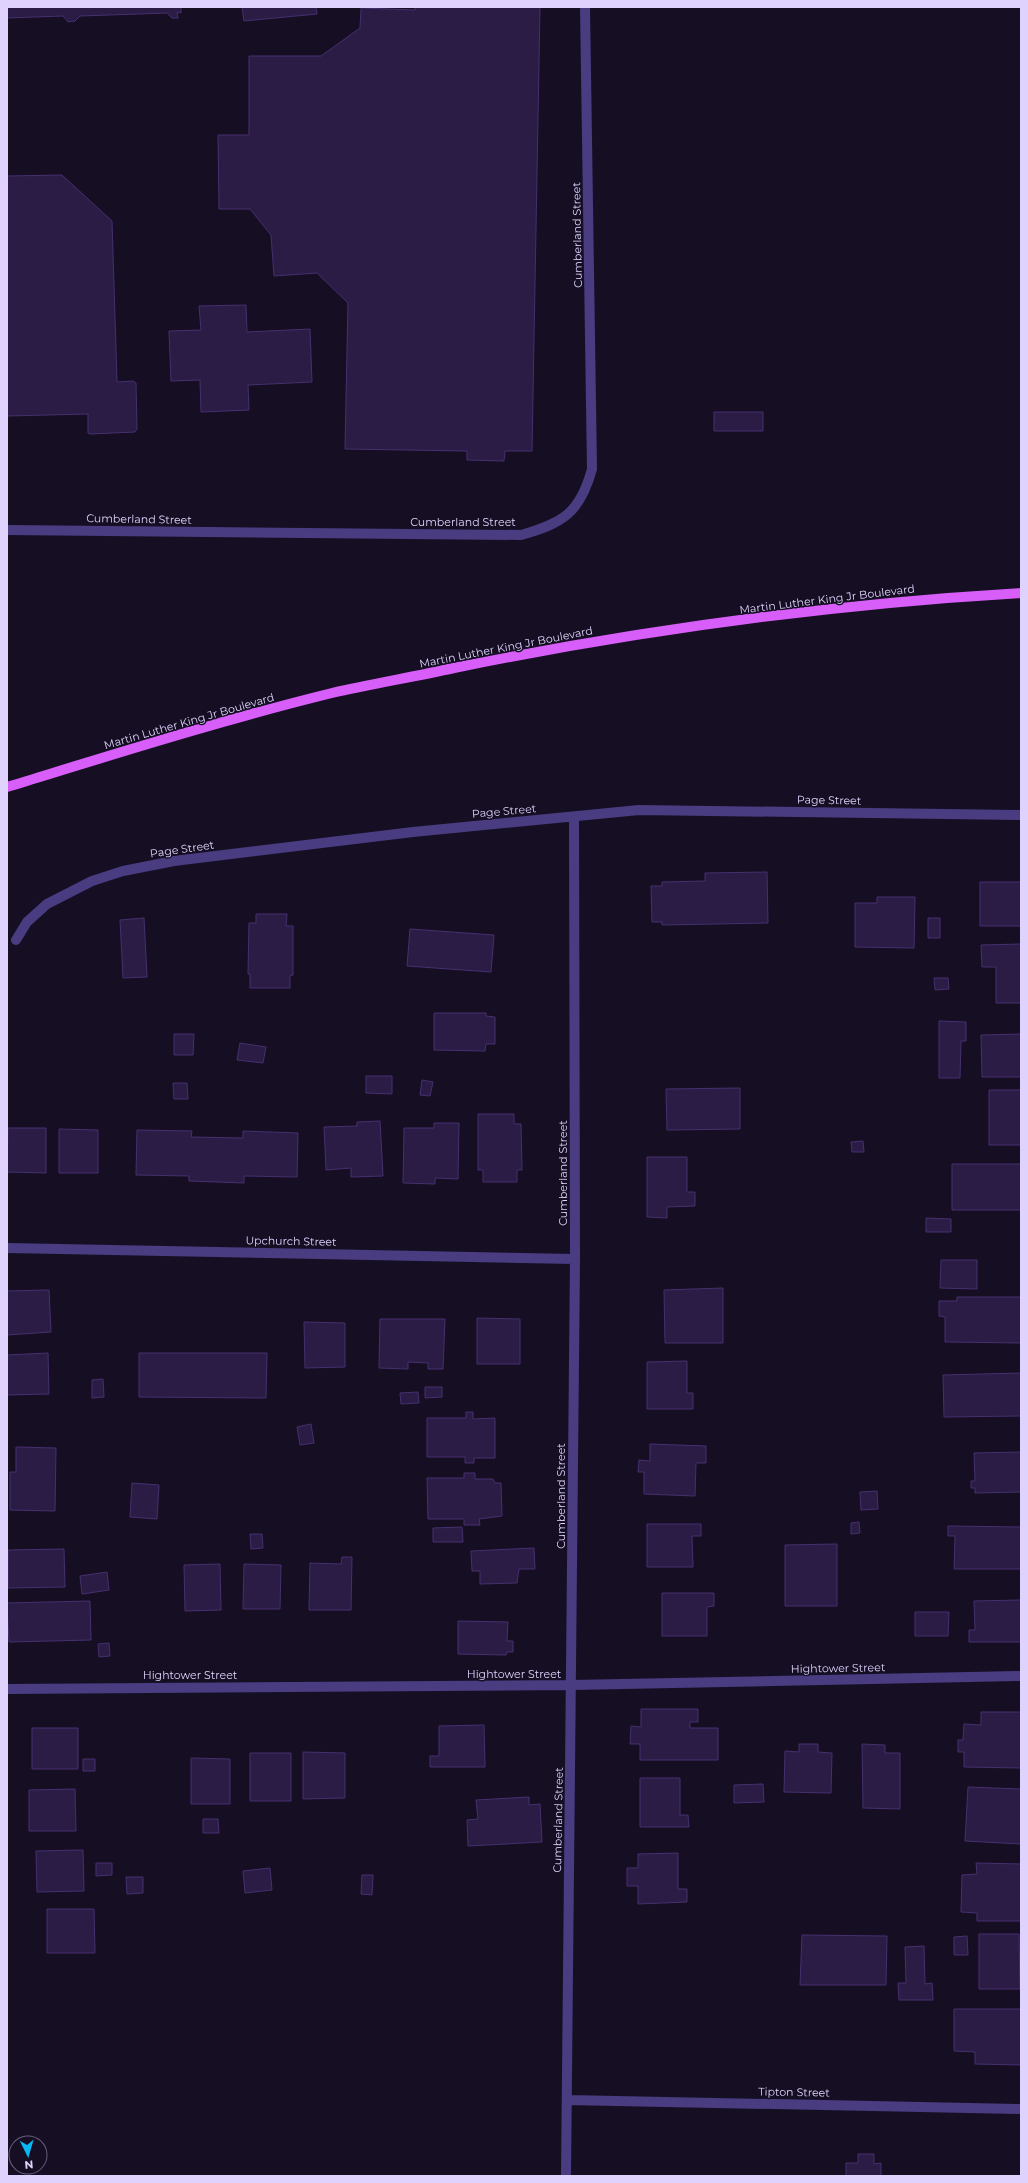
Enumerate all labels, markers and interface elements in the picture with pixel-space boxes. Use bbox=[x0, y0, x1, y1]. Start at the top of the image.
street label: Cumberland Street bbox=[569, 182, 585, 288]
street label: Cumberland Street bbox=[86, 511, 192, 527]
street label: Cumberland Street bbox=[410, 515, 516, 529]
street label: Martin Luther King Jr Boulevard bbox=[739, 581, 915, 617]
street label: Martin Luther King Jr Boulevard bbox=[418, 623, 594, 671]
street label: Martin Luther King Jr Boulevard bbox=[102, 690, 276, 752]
street label: Page Street bbox=[797, 792, 862, 808]
street label: Page Street bbox=[471, 801, 537, 821]
street label: Page Street bbox=[149, 838, 215, 860]
street label: Cumberland Street bbox=[556, 1120, 570, 1226]
street label: Upchurch Street bbox=[245, 1233, 337, 1249]
street label: Cumberland Street bbox=[554, 1443, 568, 1549]
street label: Hightower Street bbox=[791, 1660, 886, 1676]
street label: Hightower Street bbox=[467, 1667, 562, 1681]
street label: Hightower Street bbox=[143, 1668, 238, 1682]
street label: Cumberland Street bbox=[550, 1767, 566, 1873]
street label: Tipton Street bbox=[758, 2084, 830, 2100]
north arrow bbox=[8, 2135, 48, 2175]
text: N bbox=[24, 2158, 34, 2172]

